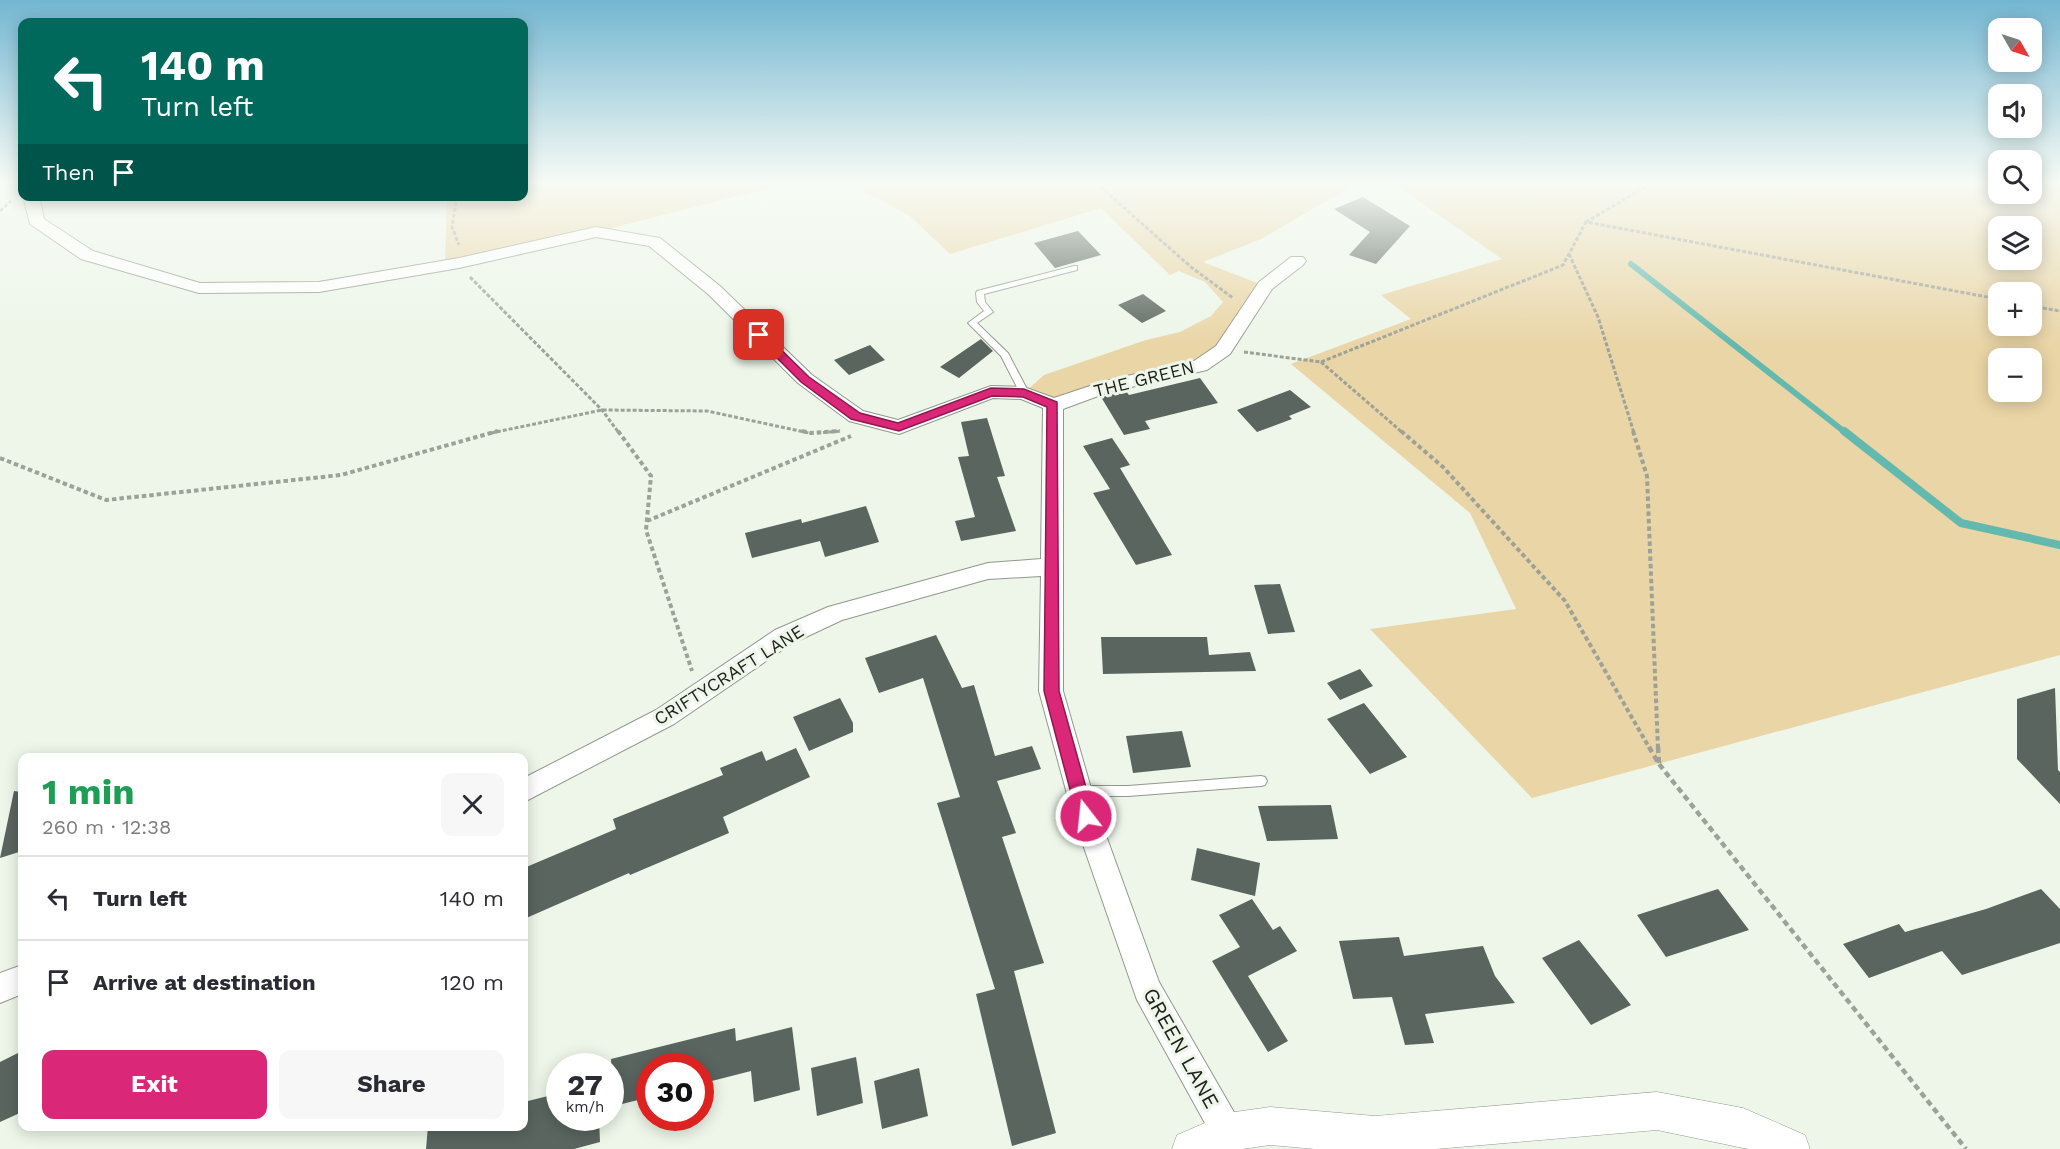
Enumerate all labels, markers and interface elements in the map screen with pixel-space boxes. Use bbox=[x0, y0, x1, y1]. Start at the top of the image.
north arrow bbox=[1988, 18, 2042, 72]
map controls bbox=[1988, 18, 2042, 402]
text: 140 m bbox=[141, 41, 265, 90]
icon: left bbox=[42, 42, 120, 120]
button: sound bbox=[1988, 84, 2042, 138]
text: Turn left bbox=[141, 91, 253, 123]
button: search bbox=[1988, 150, 2042, 204]
icon: arrive bbox=[107, 156, 140, 189]
text: Then bbox=[42, 160, 95, 185]
button: layers bbox=[1988, 216, 2042, 270]
button: + bbox=[1988, 282, 2042, 336]
pin bbox=[733, 309, 784, 360]
icon: arrive bbox=[742, 318, 775, 351]
button: − bbox=[1988, 348, 2042, 402]
street label: THE GREEN bbox=[1091, 356, 1196, 401]
street label: CRIFTYCRAFT LANE bbox=[650, 620, 807, 729]
text: 1 min bbox=[42, 771, 134, 813]
button: close bbox=[441, 773, 504, 836]
position arrow bbox=[1054, 784, 1118, 848]
text: 260 m · 12:38 bbox=[42, 815, 171, 839]
icon: left bbox=[42, 882, 75, 915]
text: Turn left bbox=[93, 886, 187, 911]
text: 140 m bbox=[440, 886, 504, 911]
icon: arrive bbox=[42, 966, 75, 999]
text: Arrive at destination bbox=[93, 970, 316, 995]
text: 120 m bbox=[440, 970, 504, 995]
street label: GREEN LANE bbox=[1138, 983, 1225, 1112]
button: Exit bbox=[42, 1050, 267, 1119]
button: Share bbox=[279, 1050, 504, 1119]
speed limit sign: 30 bbox=[636, 1053, 714, 1131]
text: 27 bbox=[567, 1067, 603, 1102]
text: km/h bbox=[566, 1098, 604, 1116]

